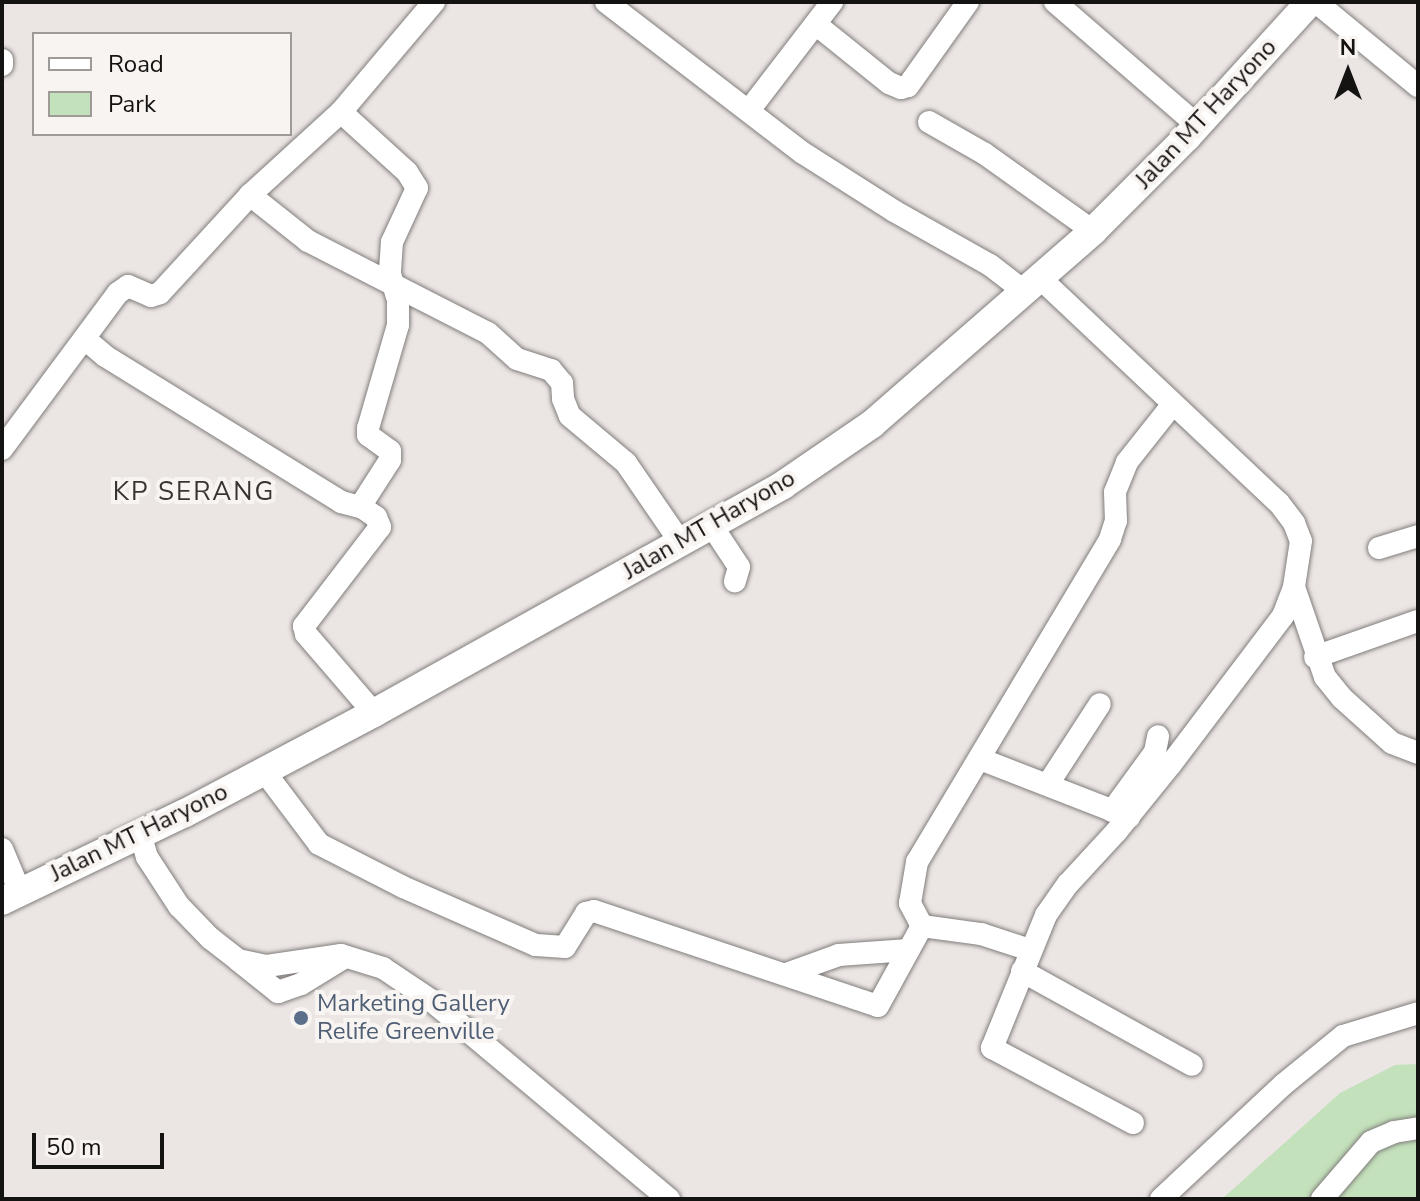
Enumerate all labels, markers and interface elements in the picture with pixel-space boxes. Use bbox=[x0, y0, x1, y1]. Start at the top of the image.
legend bbox=[32, 32, 292, 136]
north arrow bbox=[1308, 32, 1388, 112]
street label: Jalan MT Haryono bbox=[1129, 33, 1283, 195]
text: N bbox=[1340, 33, 1356, 63]
text: Road bbox=[108, 48, 164, 80]
text: Park bbox=[108, 88, 156, 120]
street label: Jalan MT Haryono bbox=[618, 464, 800, 586]
district label: KP SERANG bbox=[113, 476, 275, 508]
street label: Jalan MT Haryono bbox=[45, 778, 233, 888]
place label: Marketing Gallery Relife Greenville bbox=[317, 990, 510, 1046]
marker: Marketing Gallery Relife Greenville bbox=[292, 1009, 310, 1027]
scale bar bbox=[36, 1117, 168, 1167]
text: 50 m bbox=[46, 1131, 102, 1163]

